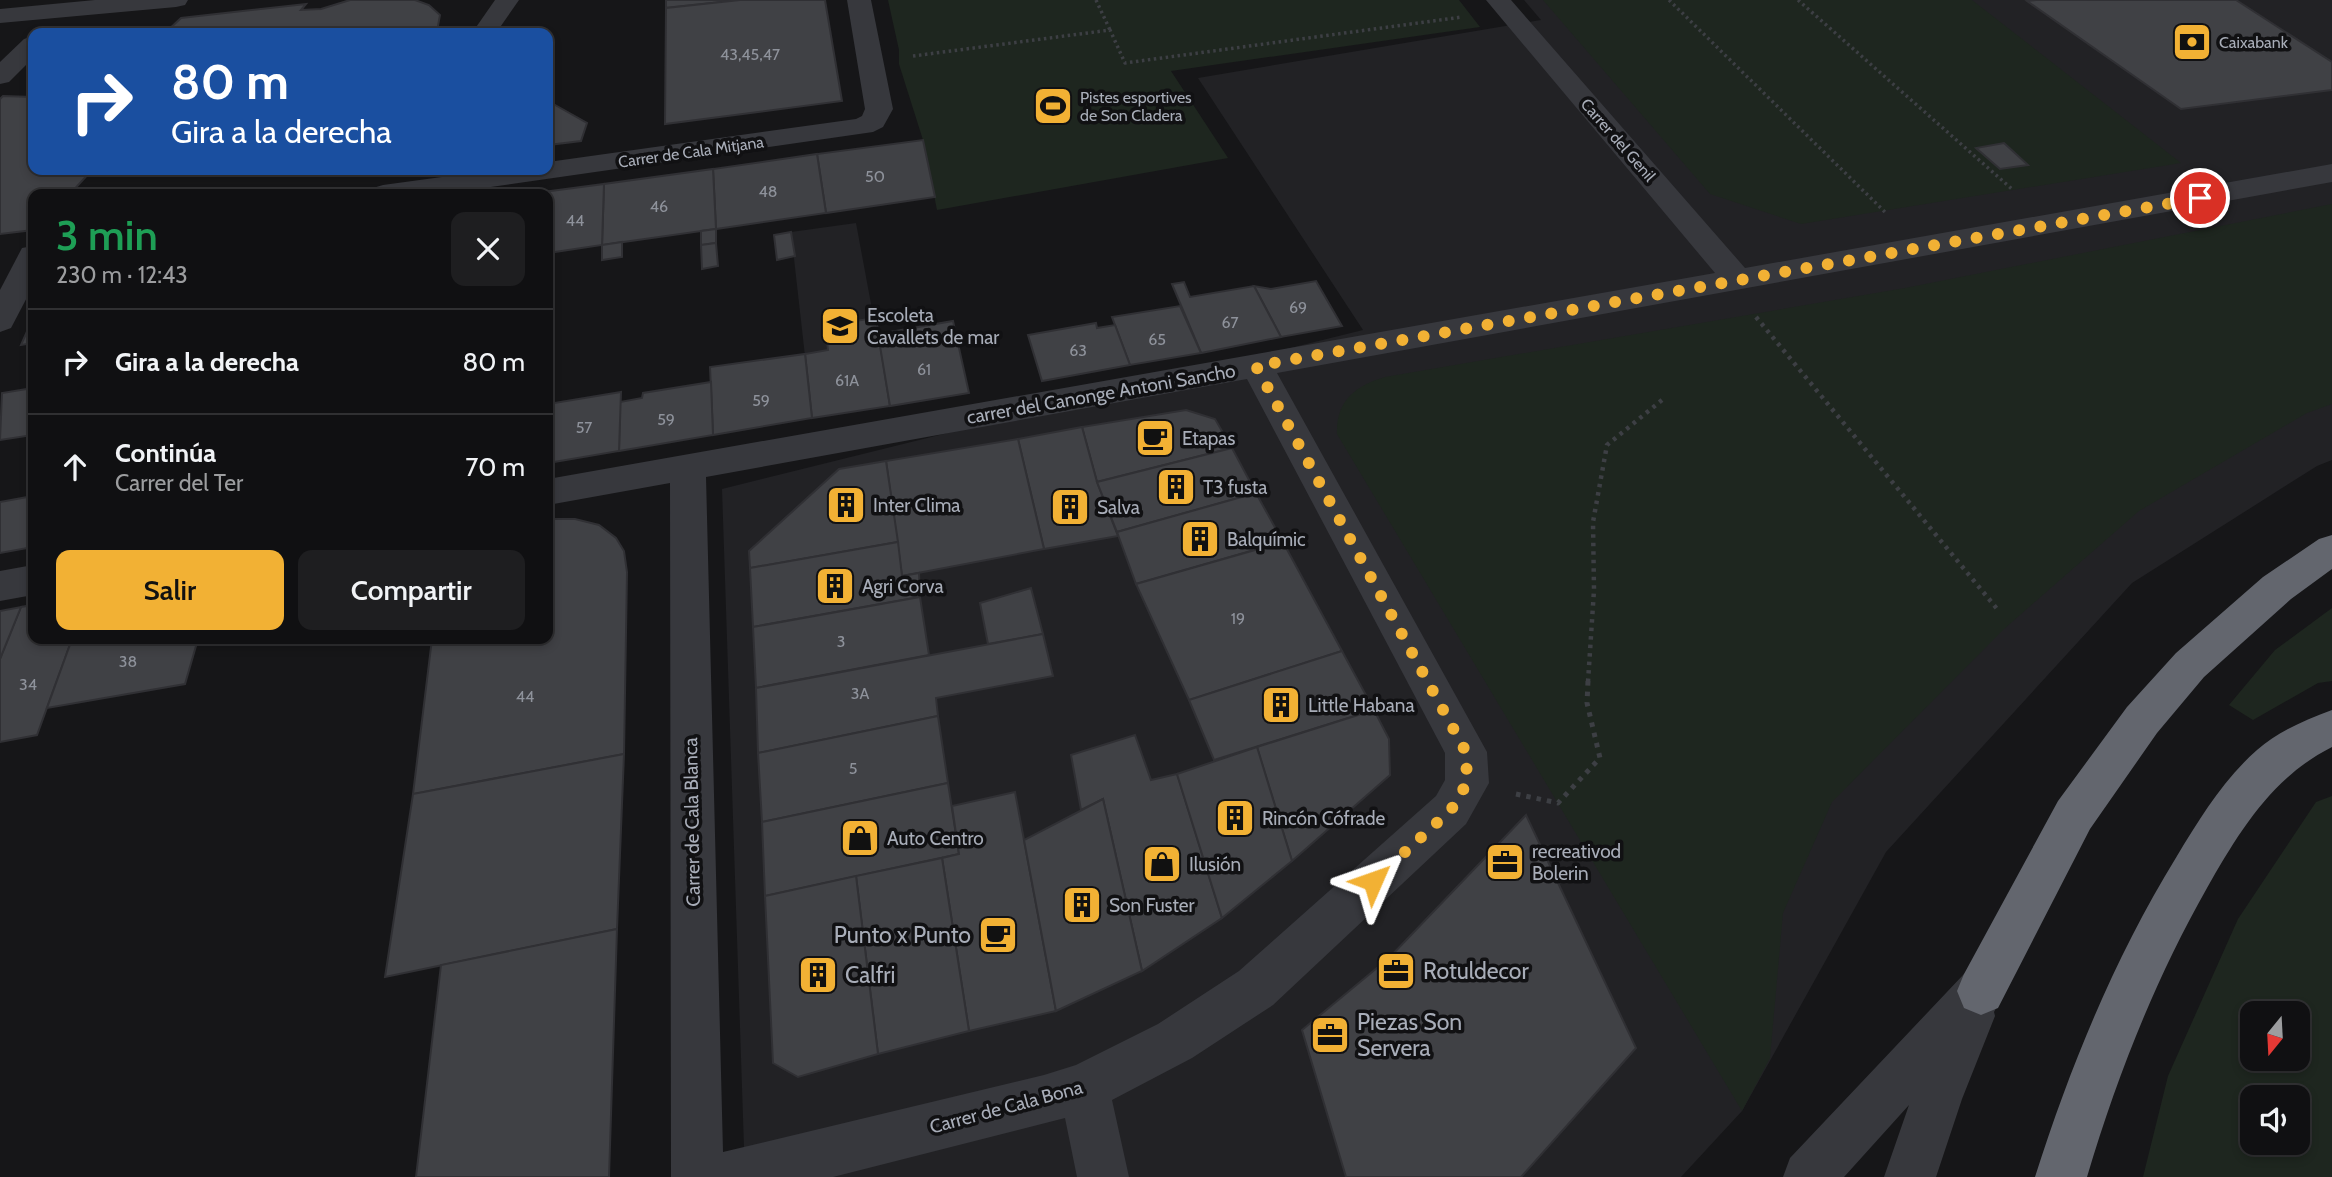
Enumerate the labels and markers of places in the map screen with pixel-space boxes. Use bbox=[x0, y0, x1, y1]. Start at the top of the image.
bank icon: Caixabank bbox=[2171, 21, 2213, 63]
place label: Caixabank bbox=[2219, 33, 2289, 52]
sports icon: Pistes esportives de Son Cladera bbox=[1032, 85, 1074, 127]
place label: Pistes esportives de Son Cladera bbox=[1080, 88, 1192, 125]
pin bbox=[2170, 168, 2230, 228]
place label: Escoleta Cavallets de mar bbox=[867, 304, 999, 349]
school or university icon: Escoleta Cavallets de mar bbox=[819, 305, 861, 347]
cafe icon: Etapas bbox=[1134, 417, 1176, 459]
place label: Etapas bbox=[1182, 427, 1235, 450]
building icon: T3 fusta bbox=[1155, 466, 1197, 508]
place label: T3 fusta bbox=[1203, 476, 1267, 499]
building icon: Inter Clima bbox=[825, 484, 867, 526]
building icon: Salva bbox=[1049, 486, 1091, 528]
place label: Inter Clima bbox=[873, 494, 960, 517]
place label: Salva bbox=[1097, 496, 1140, 519]
building icon: Balquímic bbox=[1179, 518, 1221, 560]
place label: Balquímic bbox=[1227, 528, 1306, 551]
building icon: Agri Corva bbox=[814, 565, 856, 607]
place label: Agri Corva bbox=[862, 575, 944, 598]
building icon: Little Habana bbox=[1260, 684, 1302, 726]
place label: Little Habana bbox=[1308, 694, 1415, 717]
building icon: Rincón Cófrade bbox=[1214, 797, 1256, 839]
place label: Rincón Cófrade bbox=[1262, 807, 1385, 830]
shop icon: Auto Centro bbox=[839, 817, 881, 859]
place label: Auto Centro bbox=[887, 827, 984, 850]
place label: recreativod Bolerin bbox=[1532, 840, 1621, 885]
office icon: recreativod Bolerin bbox=[1484, 841, 1526, 883]
shop icon: Ilusión bbox=[1141, 843, 1183, 885]
place label: Ilusión bbox=[1189, 853, 1241, 876]
building icon: Son Fuster bbox=[1061, 884, 1103, 926]
place label: Son Fuster bbox=[1109, 894, 1195, 917]
cafe icon: Punto x Punto bbox=[977, 914, 1019, 956]
place label: Punto x Punto bbox=[834, 921, 971, 949]
office icon: Rotuldecor bbox=[1375, 950, 1417, 992]
building icon: Calfri bbox=[797, 954, 839, 996]
place label: Rotuldecor bbox=[1423, 957, 1530, 985]
place label: Calfri bbox=[845, 961, 895, 989]
place label: Piezas Son Servera bbox=[1357, 1008, 1462, 1062]
office icon: Piezas Son Servera bbox=[1309, 1014, 1351, 1056]

